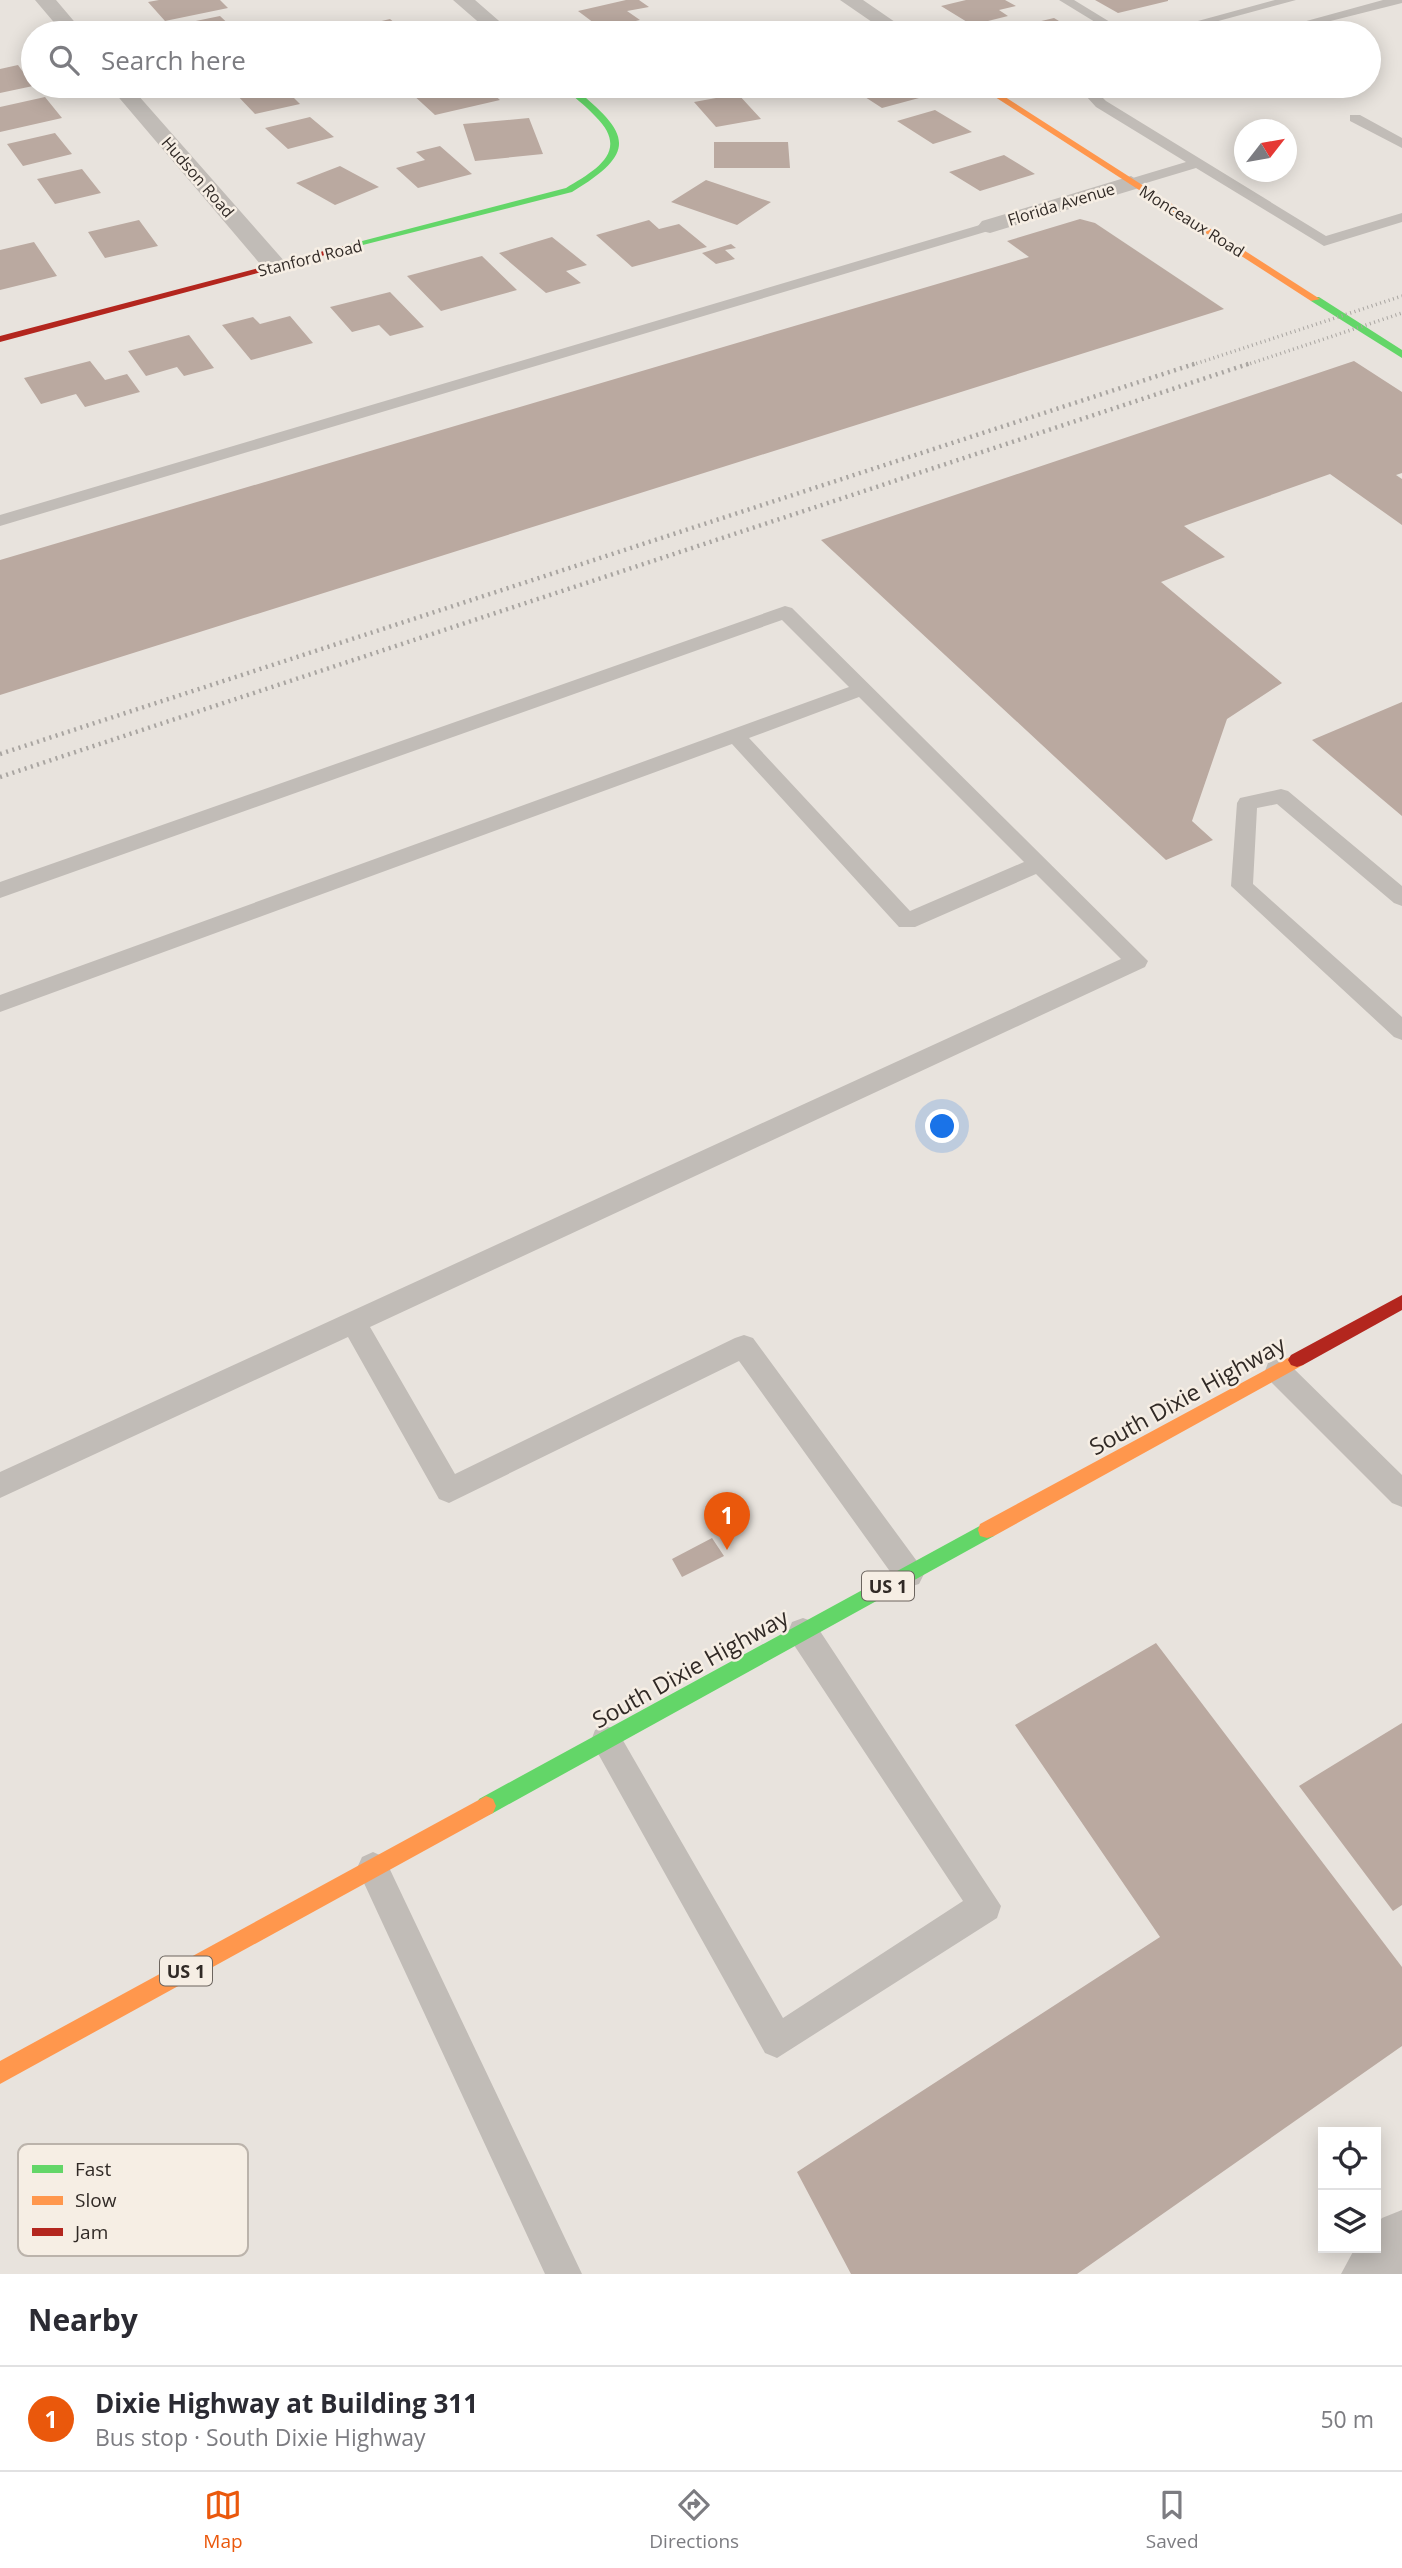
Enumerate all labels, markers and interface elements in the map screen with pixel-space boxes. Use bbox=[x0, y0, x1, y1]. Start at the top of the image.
search box bbox=[21, 21, 1381, 98]
icon: search bbox=[45, 41, 83, 79]
text: Search here bbox=[101, 42, 246, 78]
north arrow bbox=[1234, 119, 1297, 182]
street label: Hudson Road bbox=[157, 132, 239, 222]
street label: Florida Avenue bbox=[1005, 177, 1117, 231]
street label: Monceaux Road bbox=[1135, 180, 1249, 262]
street label: Stanford Road bbox=[255, 234, 365, 282]
your location bbox=[925, 1109, 959, 1143]
street label: South Dixie Highway bbox=[1083, 1328, 1291, 1462]
pin: 1 bbox=[704, 1492, 750, 1550]
road number: US 1 bbox=[862, 1572, 914, 1601]
street label: South Dixie Highway bbox=[586, 1601, 794, 1735]
road number: US 1 bbox=[160, 1956, 212, 1985]
map controls bbox=[1318, 2127, 1381, 2253]
button: locate bbox=[1318, 2127, 1381, 2190]
legend bbox=[18, 2144, 248, 2256]
text: Fast bbox=[75, 2156, 111, 2182]
text: Slow bbox=[75, 2187, 117, 2213]
button: layers bbox=[1318, 2190, 1381, 2253]
text: Jam bbox=[73, 2219, 108, 2245]
text: Nearby bbox=[28, 2299, 138, 2340]
text: Dixie Highway at Building 311 bbox=[95, 2385, 478, 2421]
text: 1 bbox=[44, 2403, 58, 2435]
text: 50 m bbox=[1320, 2403, 1374, 2435]
text: Bus stop · South Dixie Highway bbox=[95, 2421, 426, 2453]
tab: Map bbox=[203, 2486, 243, 2554]
tab: Directions bbox=[649, 2486, 739, 2554]
tab: Saved bbox=[1146, 2486, 1199, 2554]

